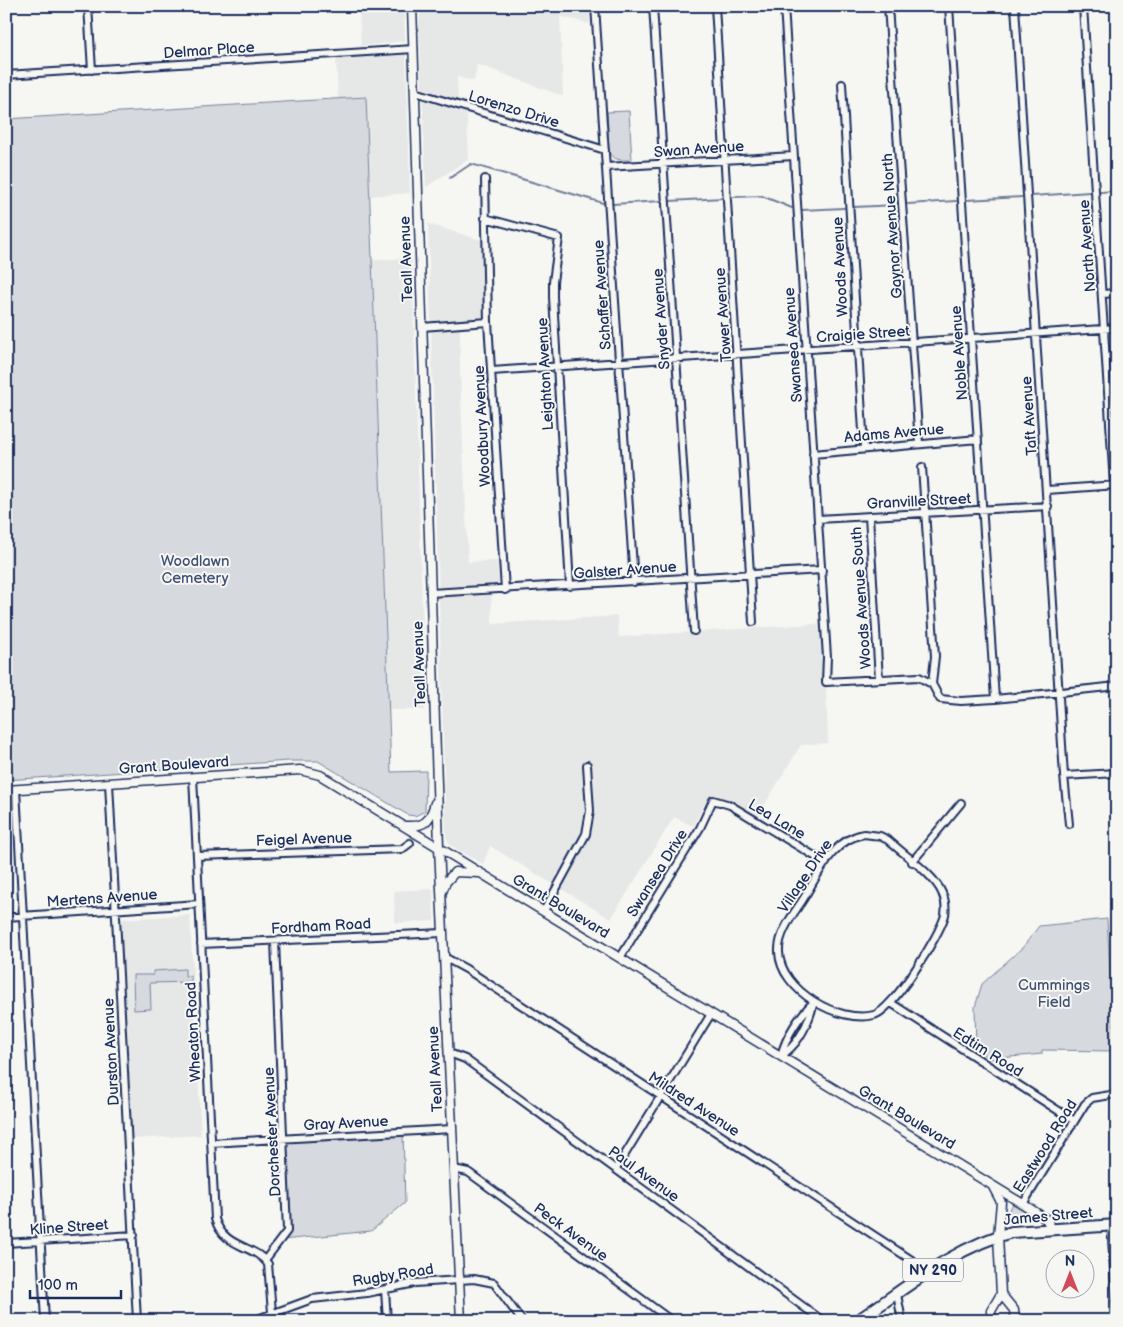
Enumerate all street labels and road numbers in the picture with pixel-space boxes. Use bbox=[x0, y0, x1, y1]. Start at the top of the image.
street label: Delmar Place bbox=[163, 38, 255, 63]
street label: Lorenzo Drive bbox=[466, 87, 562, 132]
street label: Swan Avenue bbox=[653, 137, 745, 162]
street label: Gaynor Avenue North bbox=[878, 153, 907, 299]
street label: North Avenue bbox=[1075, 199, 1100, 293]
street label: Teall Avenue bbox=[396, 216, 417, 302]
street label: Woods Avenue bbox=[828, 216, 853, 318]
street label: Schaffer Avenue bbox=[589, 239, 616, 351]
street label: Tower Avenue bbox=[711, 267, 736, 363]
street label: Snyder Avenue bbox=[648, 268, 675, 370]
street label: Swansea Avenue bbox=[780, 287, 807, 403]
street label: Noble Avenue bbox=[947, 305, 972, 401]
street label: Leighton Avenue bbox=[533, 317, 558, 431]
street label: Craigie Street bbox=[816, 322, 911, 347]
street label: Woodbury Avenue bbox=[470, 365, 495, 487]
street label: Taft Avenue bbox=[1017, 376, 1042, 456]
street label: Adams Avenue bbox=[843, 420, 945, 447]
street label: Granville Street bbox=[866, 489, 972, 514]
street label: Woods Avenue South bbox=[847, 526, 876, 670]
street label: Galster Avenue bbox=[573, 557, 677, 584]
street label: Teall Avenue bbox=[409, 621, 430, 707]
street label: Grant Boulevard bbox=[118, 752, 230, 779]
street label: Lea Lane bbox=[745, 795, 809, 844]
street label: Swansea Drive bbox=[623, 826, 692, 921]
street label: Feigel Avenue bbox=[256, 828, 353, 851]
street label: Village Drive bbox=[774, 836, 837, 917]
street label: Grant Boulevard bbox=[509, 870, 613, 943]
street label: Mertens Avenue bbox=[46, 885, 158, 912]
street label: Fordham Road bbox=[270, 914, 372, 939]
street label: Wheaton Road bbox=[181, 981, 206, 1083]
street label: Durston Avenue bbox=[99, 998, 124, 1106]
street label: Edtim Road bbox=[949, 1023, 1026, 1081]
street label: Teall Avenue bbox=[424, 1025, 447, 1112]
street label: Dorchester Avenue bbox=[260, 1067, 285, 1197]
street label: Mildred Avenue bbox=[644, 1068, 743, 1141]
street label: Grant Boulevard bbox=[855, 1081, 959, 1154]
street label: Eastwood Road bbox=[1009, 1096, 1082, 1196]
street label: Gray Avenue bbox=[303, 1112, 389, 1135]
street label: Paul Avenue bbox=[604, 1142, 683, 1207]
street label: Peck Avenue bbox=[530, 1199, 612, 1266]
street label: James Street bbox=[1003, 1203, 1094, 1230]
street label: Kline Street bbox=[29, 1215, 109, 1240]
road number: NY 290 bbox=[903, 1258, 963, 1282]
street label: Rugby Road bbox=[351, 1260, 435, 1291]

